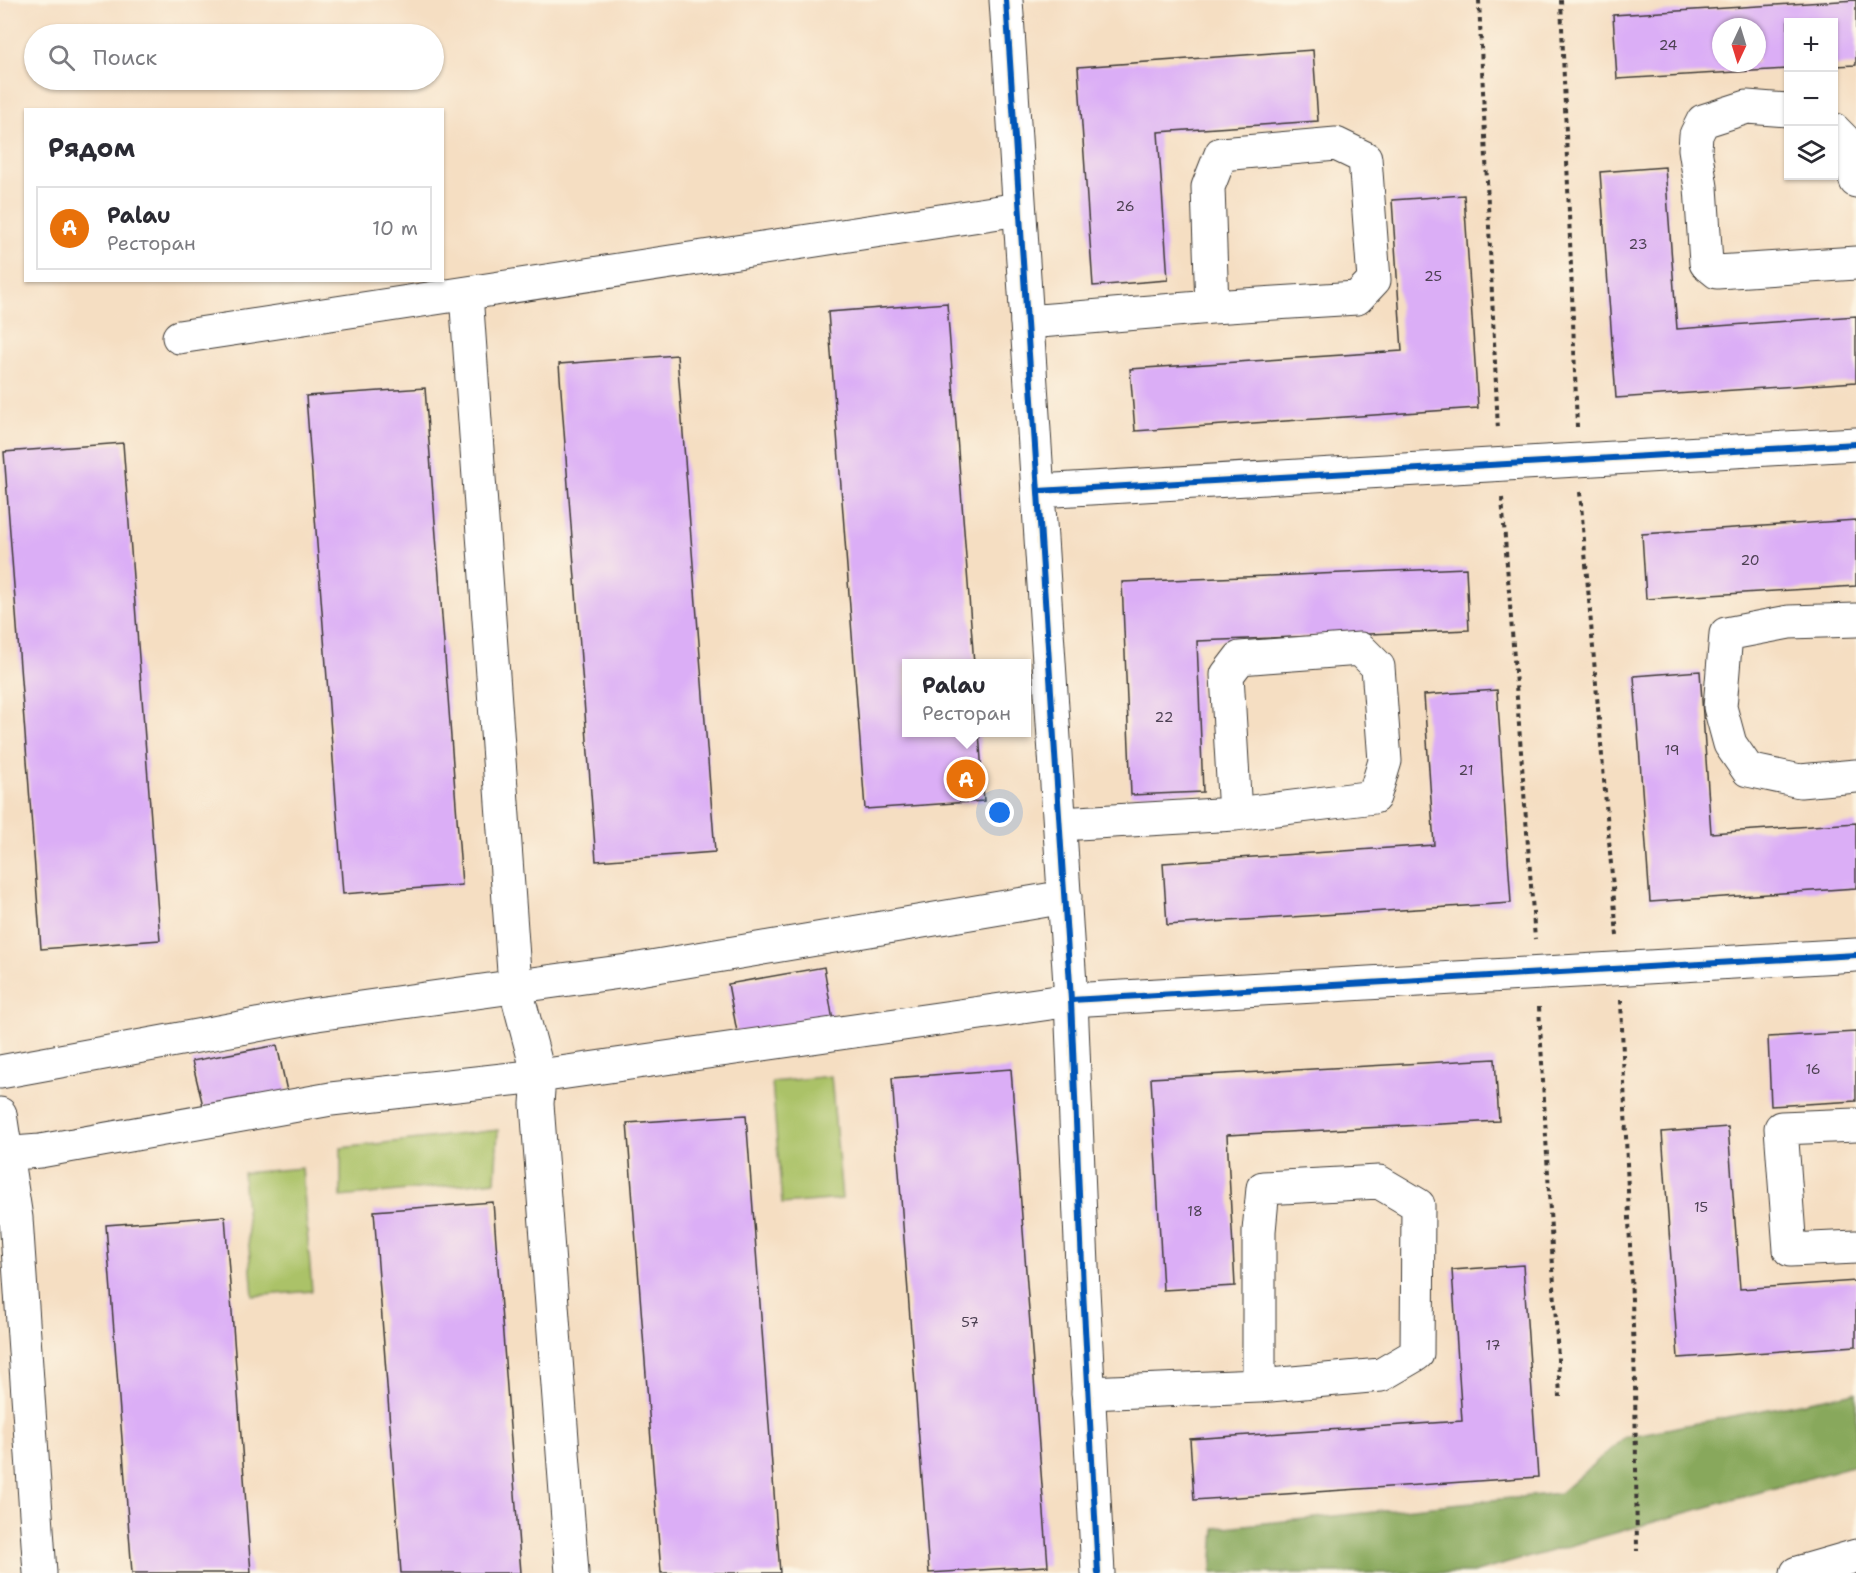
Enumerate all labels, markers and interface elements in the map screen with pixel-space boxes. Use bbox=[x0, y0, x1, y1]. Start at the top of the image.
north arrow bbox=[1712, 18, 1766, 72]
map controls bbox=[1784, 18, 1838, 180]
button: + bbox=[1784, 18, 1838, 72]
search box bbox=[24, 24, 444, 90]
house number: 24 bbox=[1659, 36, 1678, 54]
icon: search bbox=[45, 41, 78, 74]
text: Поиск bbox=[93, 43, 157, 72]
button: − bbox=[1784, 72, 1838, 126]
button: layers bbox=[1784, 126, 1838, 180]
text: Рядом bbox=[48, 130, 135, 165]
house number: 26 bbox=[1116, 197, 1135, 215]
text: Palau bbox=[107, 201, 171, 230]
text: A bbox=[62, 215, 77, 241]
text: 10 m bbox=[372, 215, 418, 241]
text: Ресторан bbox=[107, 230, 196, 256]
house number: 23 bbox=[1629, 235, 1647, 253]
house number: 25 bbox=[1424, 267, 1442, 285]
house number: 20 bbox=[1740, 551, 1760, 569]
popup bbox=[902, 659, 1031, 737]
text: Palau bbox=[922, 671, 986, 700]
text: Ресторан bbox=[922, 700, 1011, 726]
house number: 22 bbox=[1155, 708, 1173, 726]
house number: 19 bbox=[1664, 741, 1680, 759]
pin: A bbox=[946, 756, 986, 802]
house number: 21 bbox=[1459, 761, 1473, 779]
your location bbox=[985, 798, 1014, 827]
house number: 16 bbox=[1805, 1060, 1821, 1078]
house number: 15 bbox=[1694, 1198, 1708, 1216]
house number: 18 bbox=[1187, 1202, 1203, 1220]
house number: 57 bbox=[961, 1313, 979, 1331]
house number: 17 bbox=[1486, 1336, 1500, 1354]

